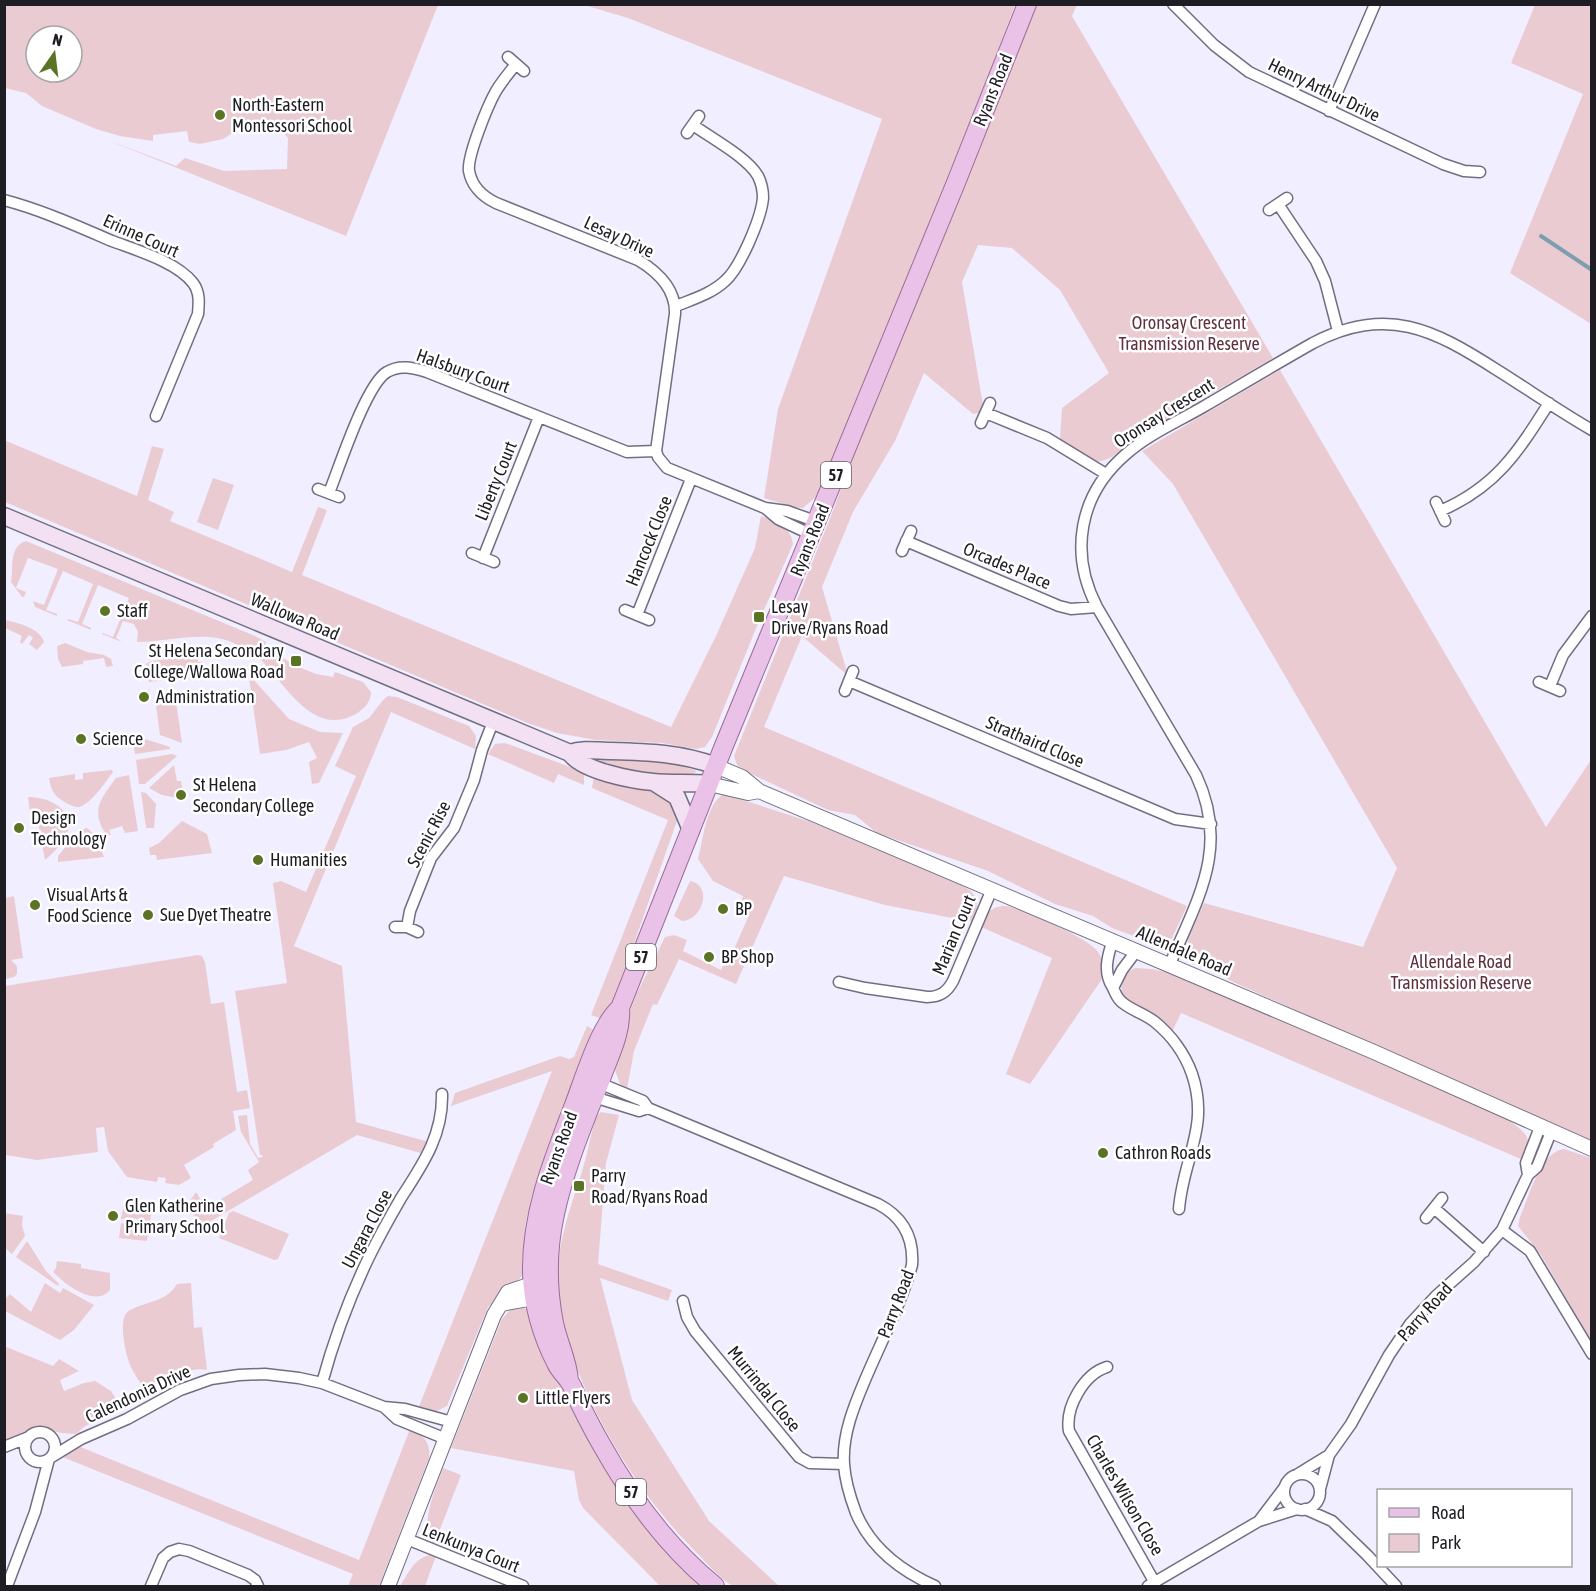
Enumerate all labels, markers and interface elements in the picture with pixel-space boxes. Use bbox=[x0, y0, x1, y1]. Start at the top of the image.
north arrow bbox=[24, 24, 84, 84]
text: N bbox=[51, 30, 64, 49]
street label: Ryans Road bbox=[968, 50, 1017, 129]
street label: Henry Arthur Drive bbox=[1265, 53, 1384, 126]
place label: North-Eastern Montessori School bbox=[232, 94, 352, 136]
marker: North-Eastern Montessori School bbox=[213, 108, 227, 122]
street label: Erinne Court bbox=[100, 210, 182, 262]
street label: Lesay Drive bbox=[581, 211, 657, 262]
park label: Oronsay Crescent Transmission Reserve bbox=[1118, 312, 1260, 354]
street label: Halsbury Court bbox=[414, 344, 513, 397]
street label: Oronsay Crescent bbox=[1110, 373, 1218, 452]
street label: Liberty Court bbox=[470, 438, 521, 523]
road number: 57 bbox=[821, 462, 851, 488]
street label: Hancock Close bbox=[621, 493, 676, 589]
street label: Ryans Road bbox=[785, 500, 834, 579]
street label: Orcades Place bbox=[960, 538, 1054, 593]
street label: Wallowa Road bbox=[248, 588, 343, 645]
place label: Lesay Drive/Ryans Road bbox=[771, 596, 889, 638]
place label: Staff bbox=[117, 600, 148, 621]
marker: Staff bbox=[98, 604, 112, 618]
marker: Lesay Drive/Ryans Road bbox=[752, 610, 766, 624]
place label: St Helena Secondary College/Wallowa Road bbox=[134, 640, 284, 682]
marker: St Helena Secondary College/Wallowa Road bbox=[289, 654, 303, 668]
place label: Administration bbox=[156, 686, 255, 707]
marker: Administration bbox=[137, 690, 151, 704]
street label: Strathaird Close bbox=[983, 711, 1087, 772]
place label: Science bbox=[93, 728, 143, 749]
marker: Science bbox=[74, 732, 88, 746]
place label: St Helena Secondary College bbox=[193, 774, 314, 816]
marker: St Helena Secondary College bbox=[174, 788, 188, 802]
street label: Scenic Rise bbox=[402, 797, 455, 871]
place label: Design Technology bbox=[31, 807, 107, 849]
marker: Design Technology bbox=[12, 821, 26, 835]
place label: Humanities bbox=[270, 849, 347, 870]
marker: Humanities bbox=[251, 853, 265, 867]
place label: Visual Arts & Food Science bbox=[47, 884, 132, 926]
street label: Marian Court bbox=[927, 892, 980, 978]
marker: Visual Arts & Food Science bbox=[28, 898, 42, 912]
place label: BP bbox=[735, 898, 753, 919]
marker: BP bbox=[716, 902, 730, 916]
place label: Sue Dyet Theatre bbox=[160, 904, 272, 925]
marker: Sue Dyet Theatre bbox=[141, 908, 155, 922]
street label: Allendale Road bbox=[1133, 921, 1235, 980]
road number: 57 bbox=[626, 944, 656, 970]
place label: BP Shop bbox=[721, 946, 774, 967]
marker: BP Shop bbox=[702, 950, 716, 964]
park label: Allendale Road Transmission Reserve bbox=[1390, 951, 1532, 993]
street label: Ryans Road bbox=[536, 1108, 581, 1187]
place label: Cathron Roads bbox=[1115, 1142, 1211, 1163]
marker: Cathron Roads bbox=[1096, 1146, 1110, 1160]
place label: Parry Road/Ryans Road bbox=[591, 1165, 708, 1207]
marker: Parry Road/Ryans Road bbox=[572, 1179, 586, 1193]
street label: Ungara Close bbox=[337, 1186, 396, 1272]
place label: Glen Katherine Primary School bbox=[125, 1195, 225, 1237]
marker: Glen Katherine Primary School bbox=[106, 1209, 120, 1223]
street label: Parry Road bbox=[873, 1267, 918, 1341]
street label: Parry Road bbox=[1393, 1278, 1456, 1345]
street label: Murrindal Close bbox=[723, 1342, 805, 1436]
street label: Calendonia Drive bbox=[82, 1360, 194, 1427]
place label: Little Flyers bbox=[535, 1387, 611, 1408]
marker: Little Flyers bbox=[516, 1391, 530, 1405]
street label: Charles Wilson Close bbox=[1082, 1431, 1168, 1559]
road number: 57 bbox=[616, 1479, 646, 1505]
legend bbox=[1377, 1489, 1572, 1567]
text: Road bbox=[1431, 1502, 1465, 1523]
street label: Lenkunya Court bbox=[420, 1519, 523, 1577]
text: Park bbox=[1431, 1532, 1461, 1553]

